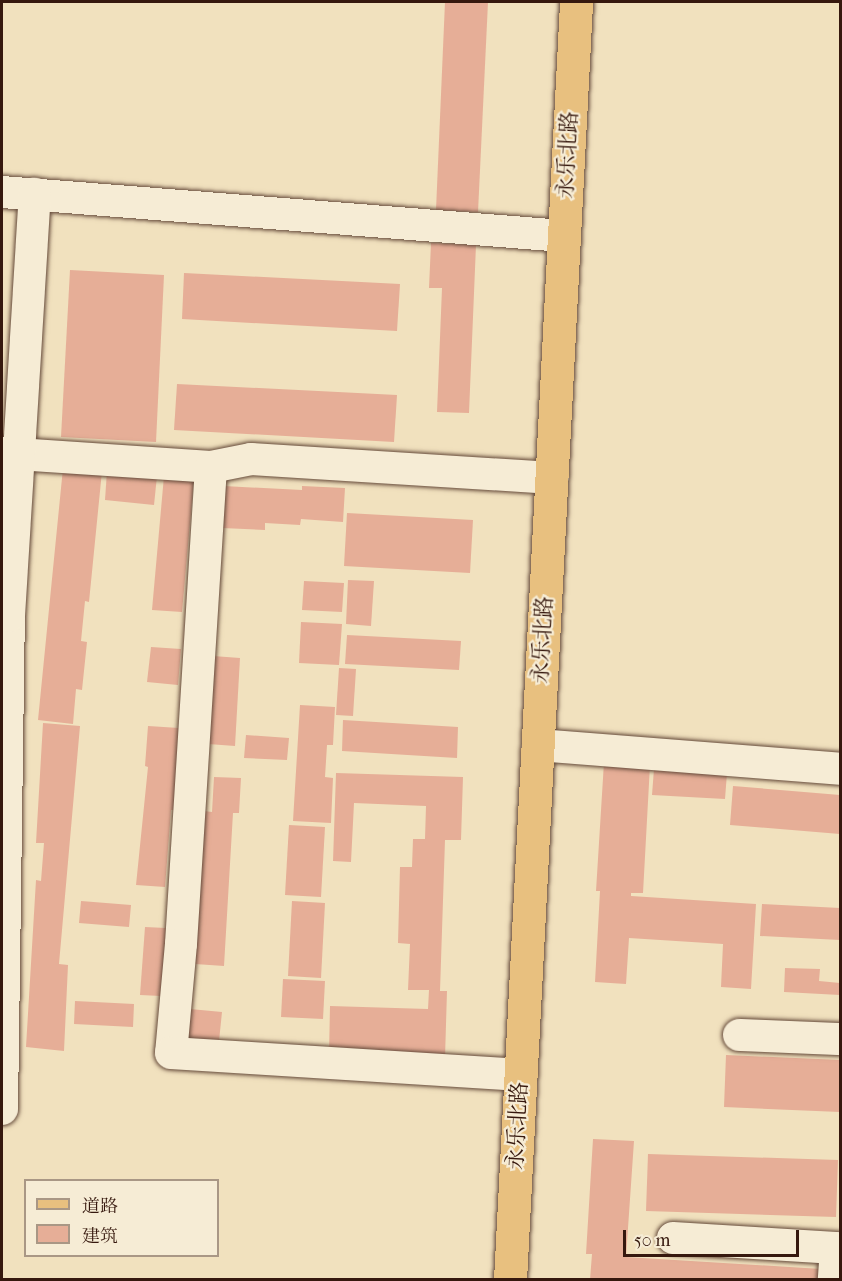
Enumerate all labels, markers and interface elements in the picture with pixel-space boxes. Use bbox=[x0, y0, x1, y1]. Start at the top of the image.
street label: 永乐北路 bbox=[553, 110, 583, 200]
street label: 永乐北路 bbox=[528, 595, 558, 685]
street label: 永乐北路 bbox=[503, 1081, 533, 1171]
legend bbox=[24, 1179, 219, 1257]
text: 道路 bbox=[82, 1196, 118, 1217]
scale bar bbox=[626, 1218, 802, 1256]
text: 建筑 bbox=[82, 1226, 118, 1247]
text: 50 m bbox=[634, 1230, 670, 1251]

